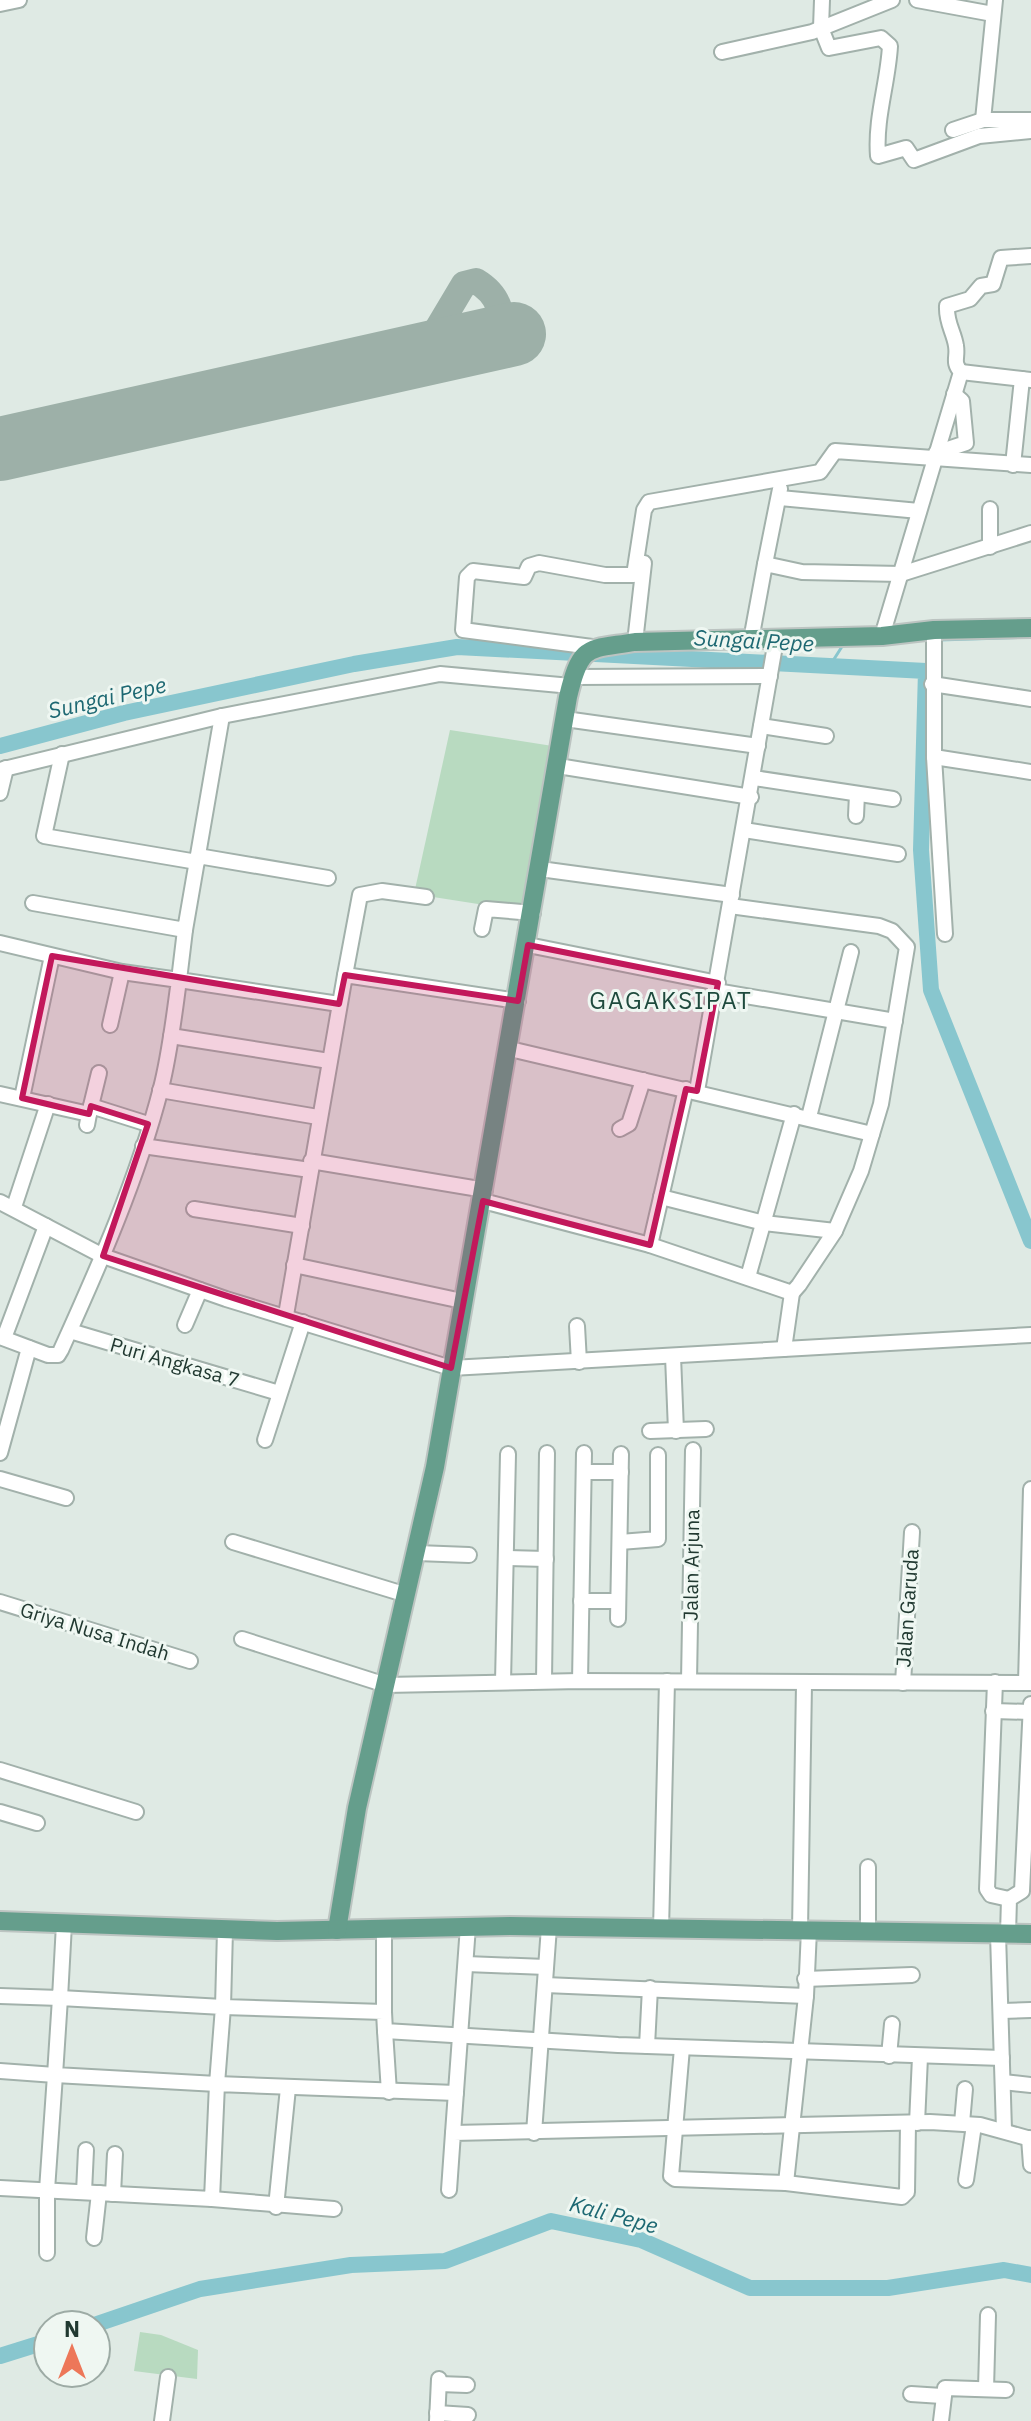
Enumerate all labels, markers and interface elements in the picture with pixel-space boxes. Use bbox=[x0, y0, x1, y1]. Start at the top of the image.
water label: Sungai Pepe bbox=[693, 622, 815, 658]
water label: Sungai Pepe bbox=[45, 669, 169, 725]
district label: GAGAKSIPAT bbox=[589, 984, 753, 1016]
street label: Puri Angkasa 7 bbox=[107, 1331, 243, 1393]
street label: Jalan Arjuna bbox=[677, 1509, 705, 1621]
street label: Jalan Garuda bbox=[889, 1548, 925, 1668]
street label: Griya Nusa Indah bbox=[17, 1595, 173, 1667]
water label: Kali Pepe bbox=[567, 2188, 661, 2240]
north arrow bbox=[32, 2309, 112, 2389]
text: N bbox=[64, 2314, 80, 2343]

